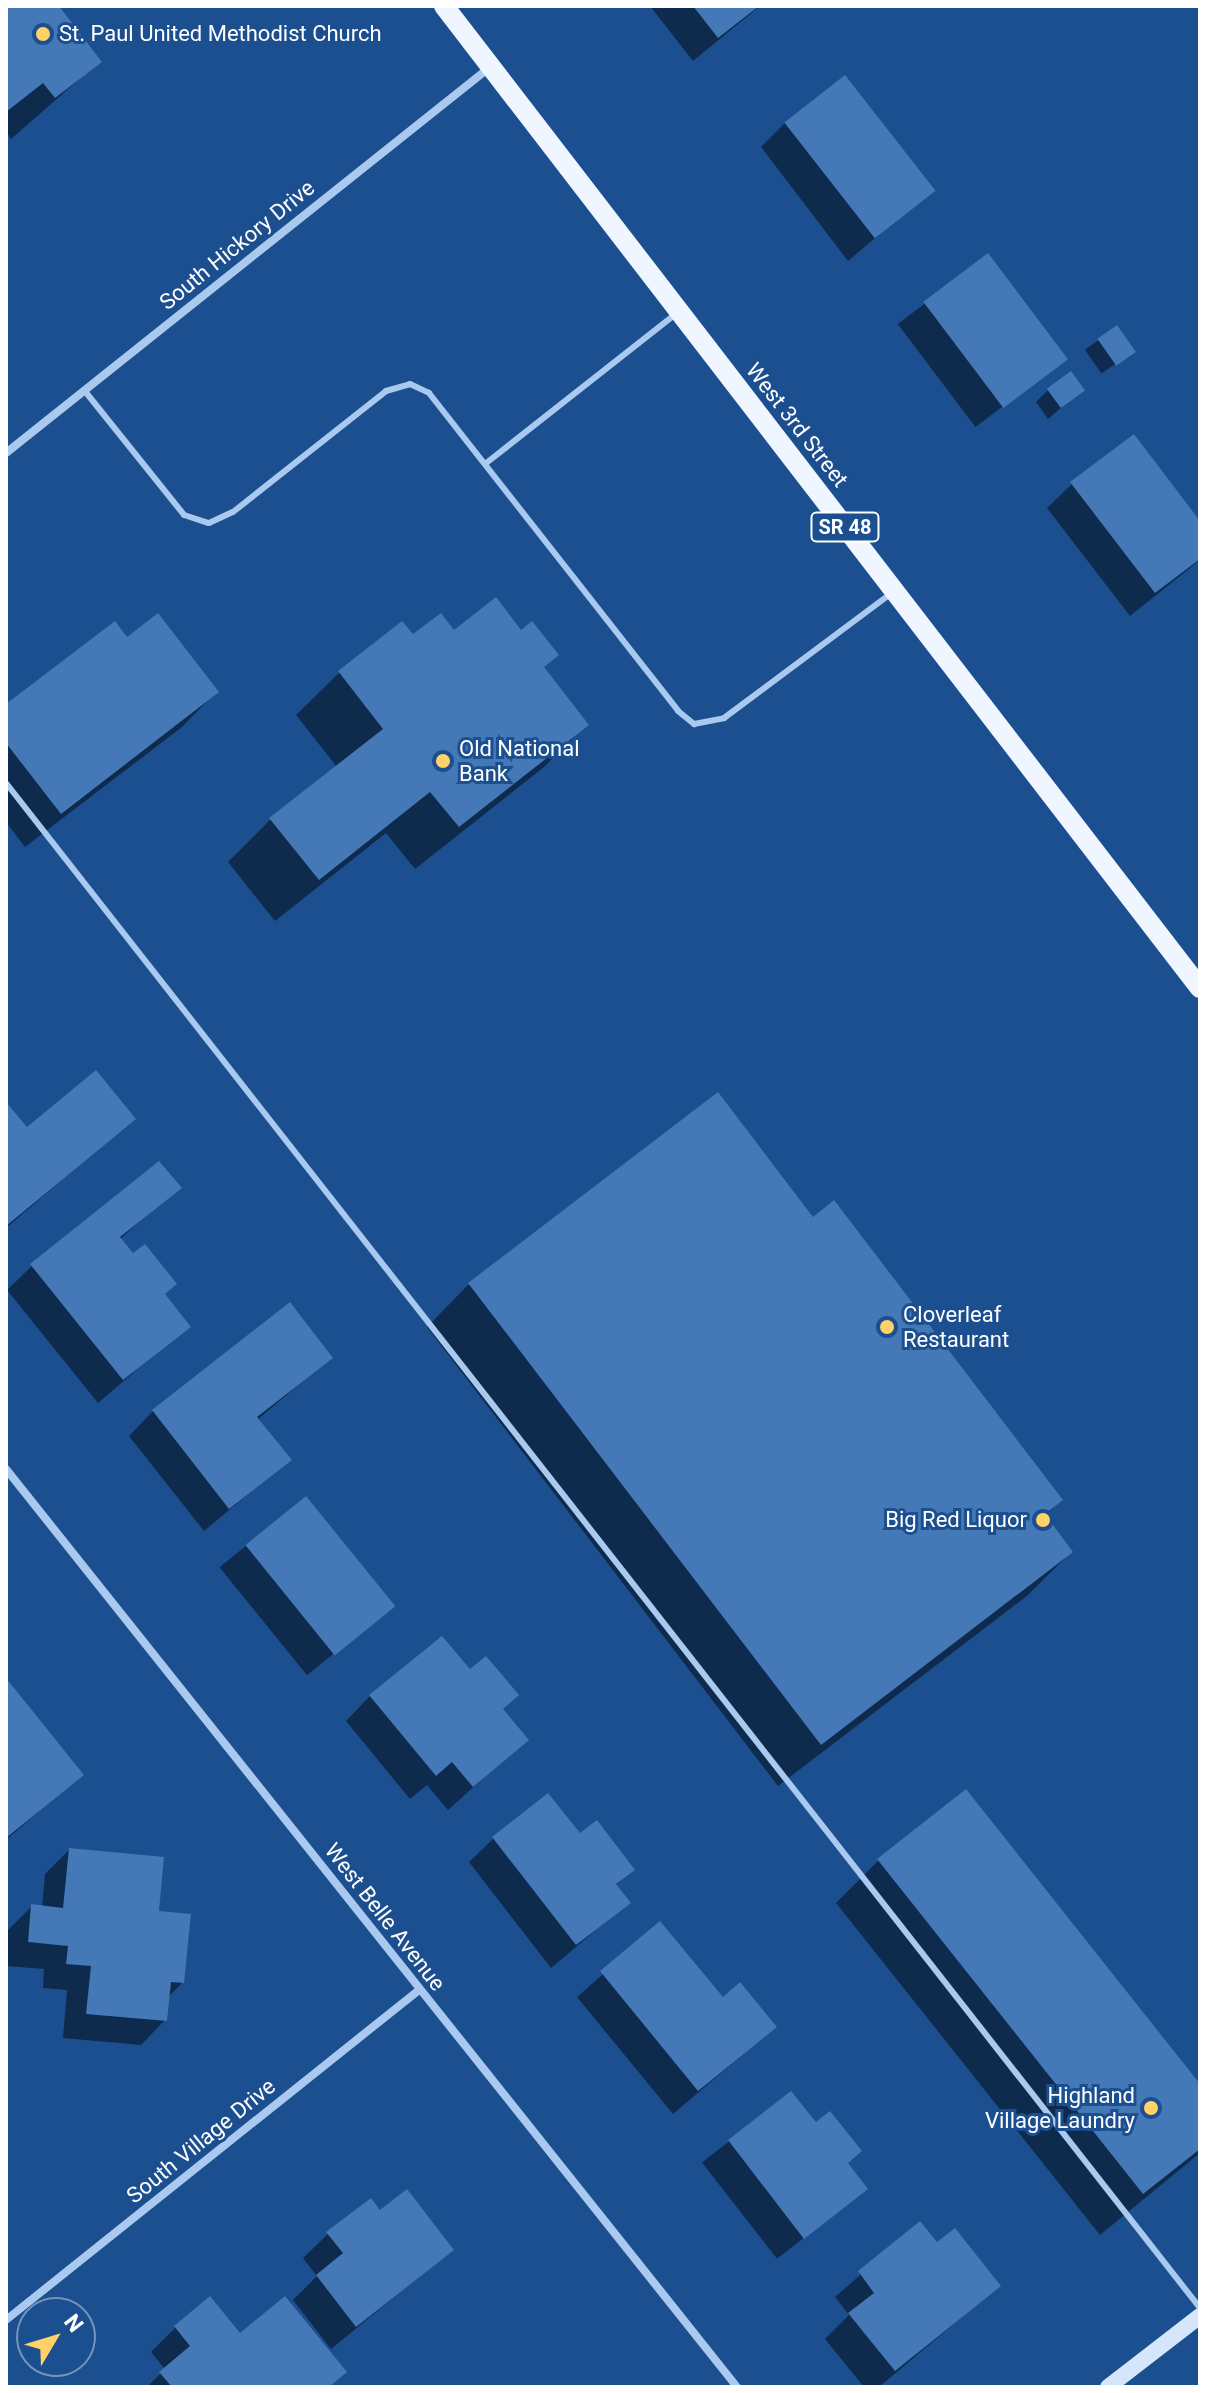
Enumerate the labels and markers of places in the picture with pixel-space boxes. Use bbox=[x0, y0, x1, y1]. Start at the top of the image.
place label: St. Paul United Methodist Church bbox=[59, 21, 382, 47]
marker: St. Paul United Methodist Church bbox=[34, 25, 52, 43]
place label: Old National Bank bbox=[459, 735, 580, 786]
marker: Old National Bank bbox=[434, 752, 452, 770]
place label: Cloverleaf Restaurant bbox=[903, 1301, 1009, 1352]
marker: Cloverleaf Restaurant bbox=[878, 1318, 896, 1336]
place label: Big Red Liquor bbox=[885, 1507, 1027, 1533]
marker: Big Red Liquor bbox=[1034, 1511, 1052, 1529]
place label: Highland Village Laundry bbox=[985, 2082, 1135, 2134]
marker: Highland Village Laundry bbox=[1142, 2099, 1160, 2117]

